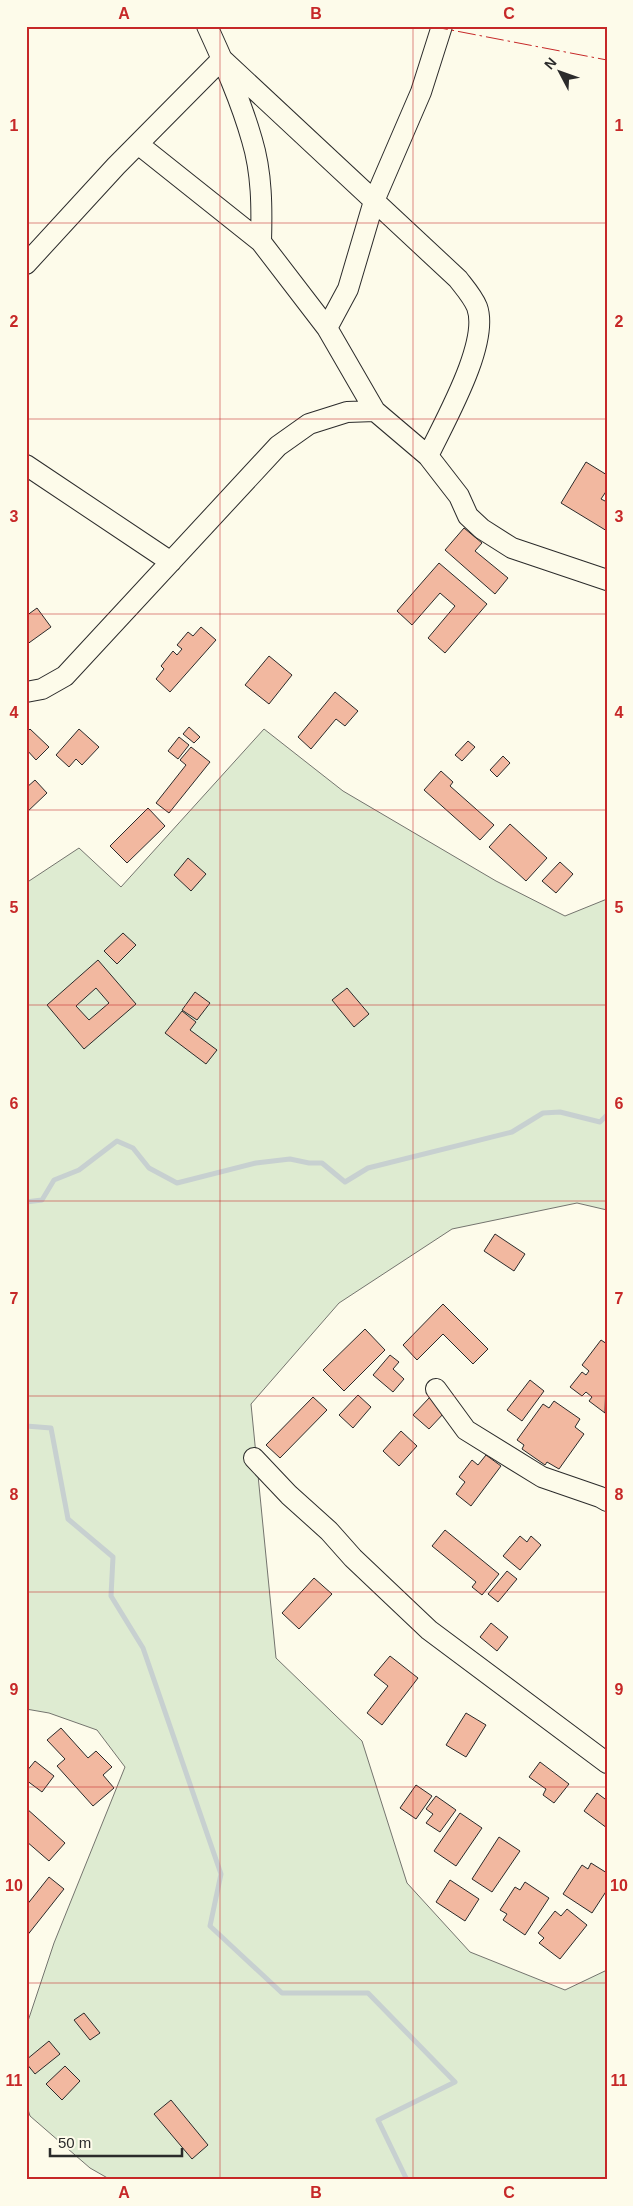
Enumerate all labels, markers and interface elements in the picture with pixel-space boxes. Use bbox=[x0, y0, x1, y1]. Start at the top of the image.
text: A bbox=[118, 5, 130, 22]
text: B bbox=[310, 5, 322, 22]
text: C bbox=[503, 5, 515, 22]
north arrow bbox=[536, 48, 586, 98]
text: N bbox=[541, 54, 560, 73]
text: 1 bbox=[10, 117, 19, 134]
text: 1 bbox=[615, 117, 624, 134]
text: 2 bbox=[10, 313, 19, 330]
text: 2 bbox=[615, 313, 624, 330]
text: 3 bbox=[10, 508, 19, 525]
text: 3 bbox=[615, 508, 624, 525]
text: 4 bbox=[10, 704, 19, 721]
text: 4 bbox=[615, 704, 624, 721]
text: 5 bbox=[10, 899, 19, 916]
text: 5 bbox=[615, 899, 624, 916]
text: 6 bbox=[10, 1095, 19, 1112]
text: 6 bbox=[615, 1095, 624, 1112]
text: 7 bbox=[10, 1290, 19, 1307]
text: 7 bbox=[615, 1290, 624, 1307]
text: 8 bbox=[10, 1486, 19, 1503]
text: 8 bbox=[615, 1486, 624, 1503]
text: 9 bbox=[10, 1681, 19, 1698]
text: 9 bbox=[615, 1681, 624, 1698]
text: 10 bbox=[5, 1877, 23, 1894]
text: 10 bbox=[610, 1877, 628, 1894]
text: 11 bbox=[6, 2072, 23, 2089]
text: 11 bbox=[611, 2072, 628, 2089]
scale bar bbox=[50, 2126, 182, 2158]
text: 50 m bbox=[58, 2134, 91, 2151]
text: A bbox=[118, 2184, 130, 2201]
text: B bbox=[310, 2184, 322, 2201]
text: C bbox=[503, 2184, 515, 2201]

